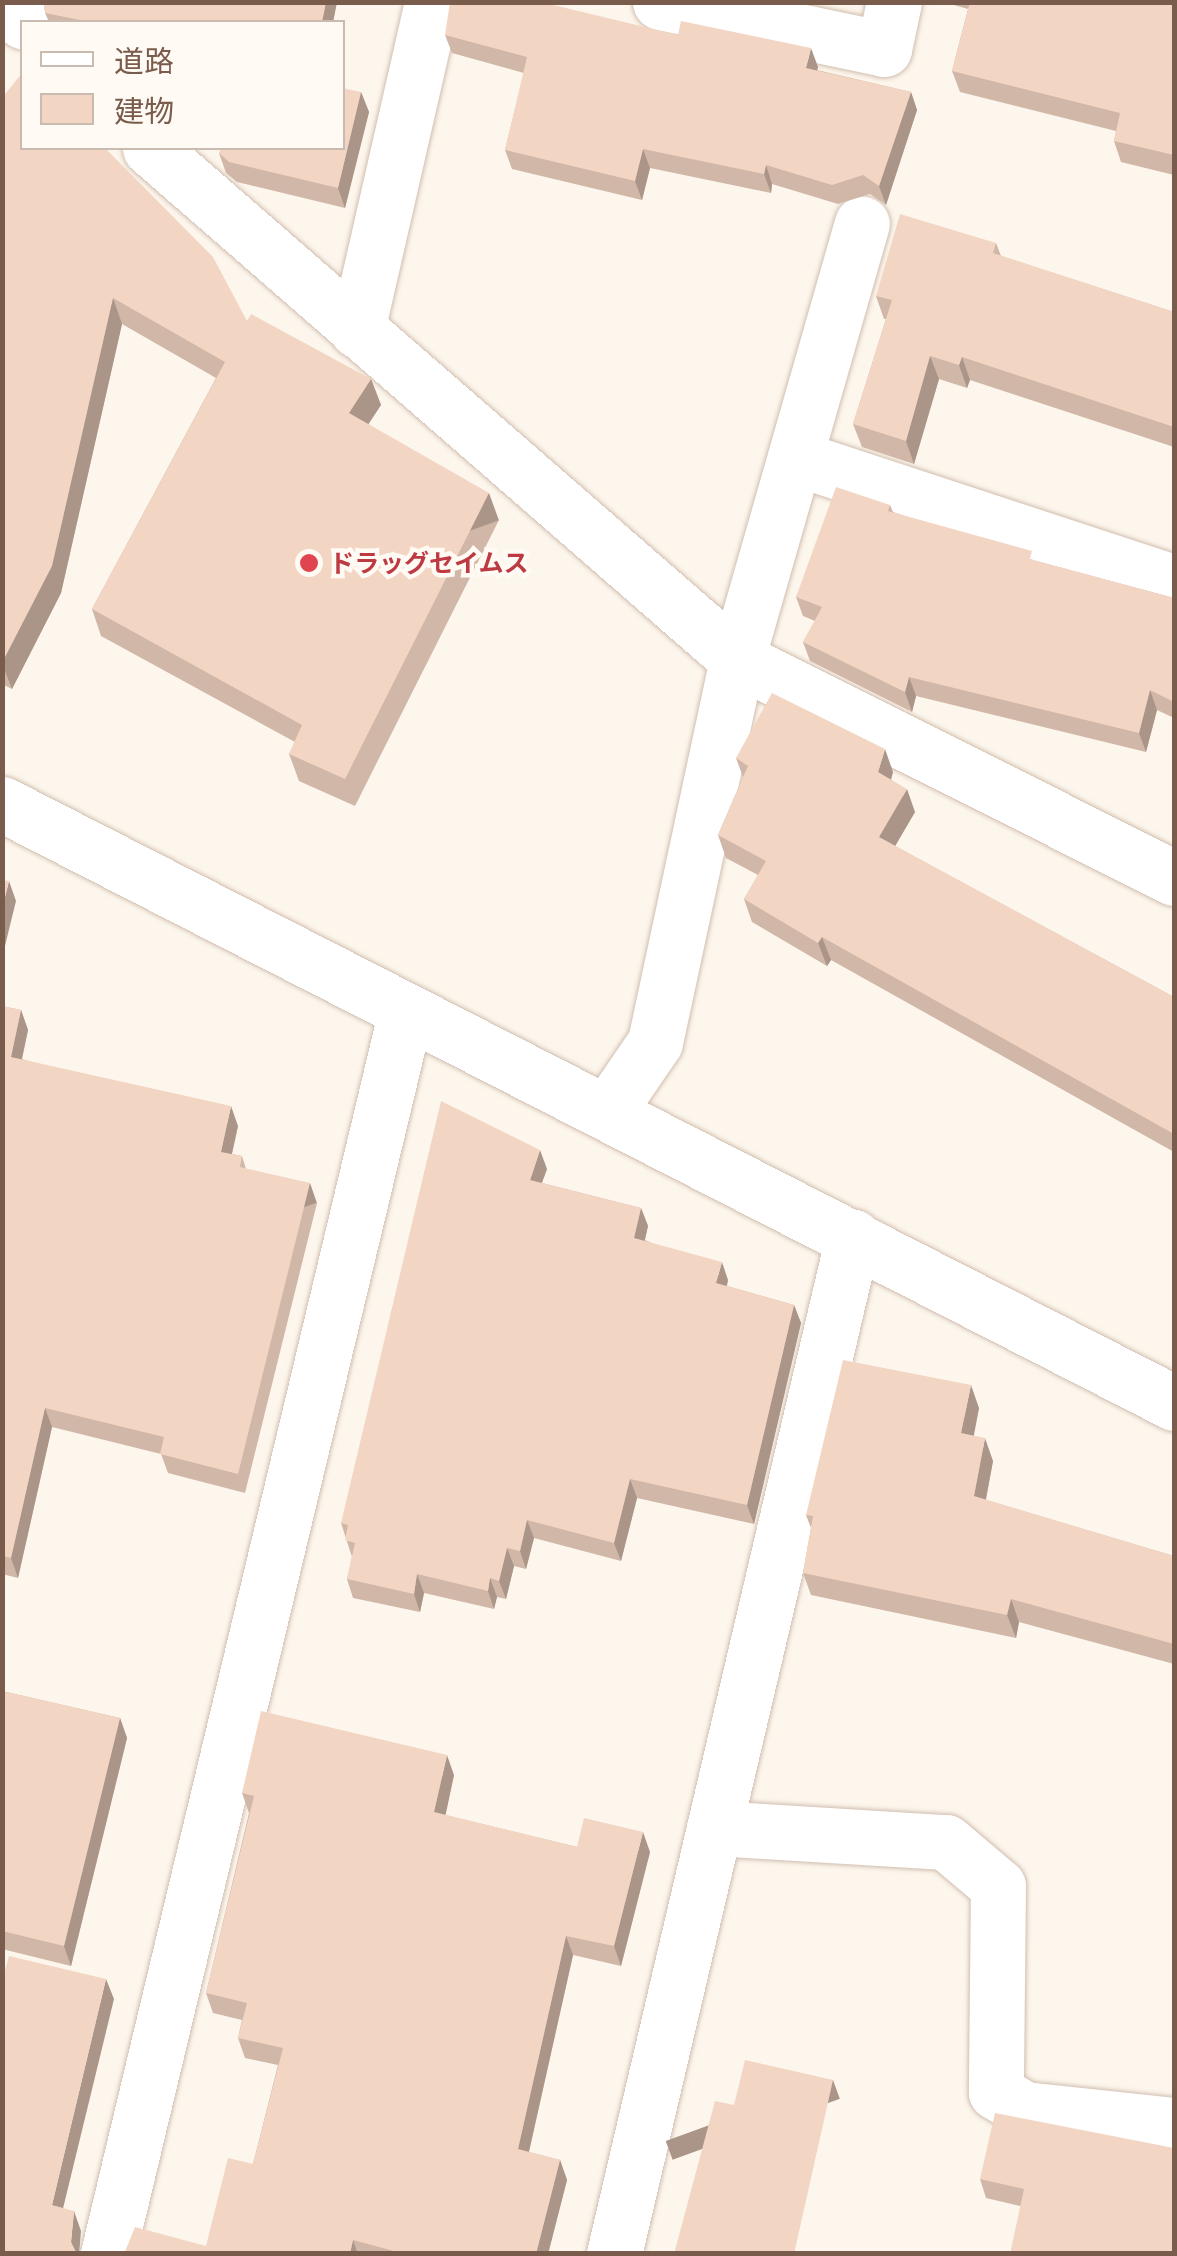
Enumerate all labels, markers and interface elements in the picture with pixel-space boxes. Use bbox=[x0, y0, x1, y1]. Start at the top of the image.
legend bbox=[20, 20, 345, 150]
text: 道路 bbox=[114, 42, 174, 80]
text: 建物 bbox=[114, 92, 174, 130]
place label: ドラッグセイムス bbox=[329, 548, 529, 578]
marker: ドラッグセイムス bbox=[298, 552, 320, 574]

